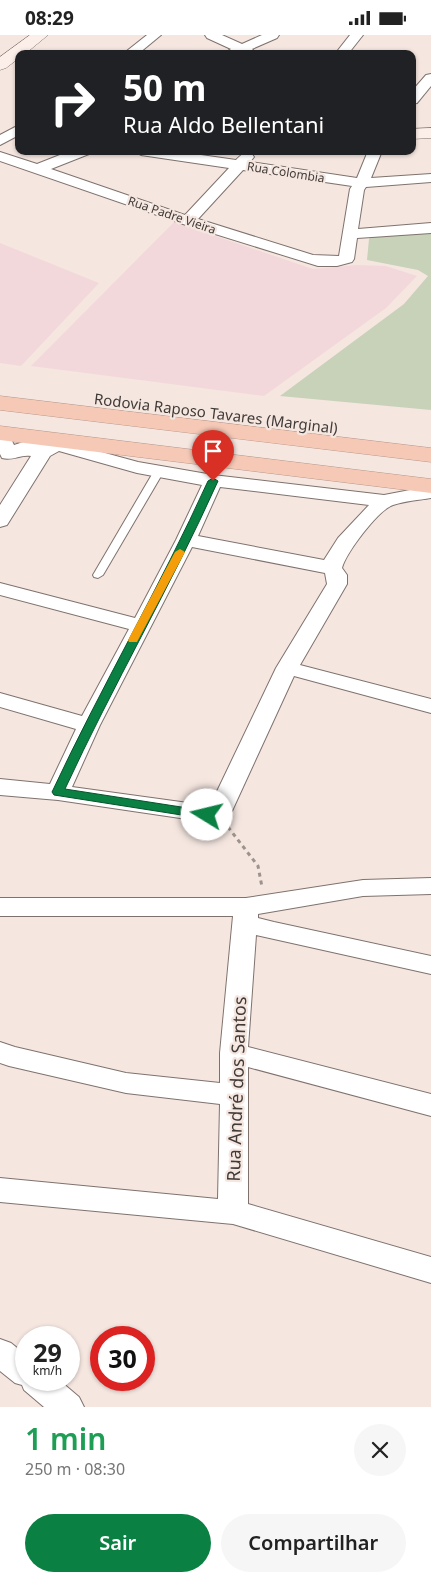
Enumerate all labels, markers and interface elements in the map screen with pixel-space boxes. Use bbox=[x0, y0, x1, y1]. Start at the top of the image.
text: 08:29 bbox=[25, 5, 74, 31]
text: 50 m bbox=[123, 64, 206, 111]
icon: right bbox=[40, 70, 105, 135]
text: Rua Aldo Bellentani bbox=[123, 109, 324, 139]
street label: Rua Colombia bbox=[246, 157, 326, 187]
street label: Rua Padre Vieira bbox=[126, 192, 218, 238]
street label: Rodovia Raposo Tavares (Marginal) bbox=[93, 388, 339, 438]
pin bbox=[192, 430, 234, 481]
icon: arrive bbox=[199, 437, 227, 465]
position arrow bbox=[180, 788, 232, 840]
street label: Rua André dos Santos bbox=[221, 996, 251, 1182]
speed limit sign: 30 bbox=[90, 1326, 155, 1391]
text: 29 bbox=[33, 1335, 62, 1369]
text: km/h bbox=[33, 1362, 62, 1379]
text: 1 min bbox=[25, 1418, 106, 1459]
button: close bbox=[354, 1424, 406, 1476]
text: 250 m · 08:30 bbox=[25, 1458, 125, 1480]
button: Sair bbox=[25, 1514, 211, 1572]
button: Compartilhar bbox=[221, 1514, 406, 1572]

